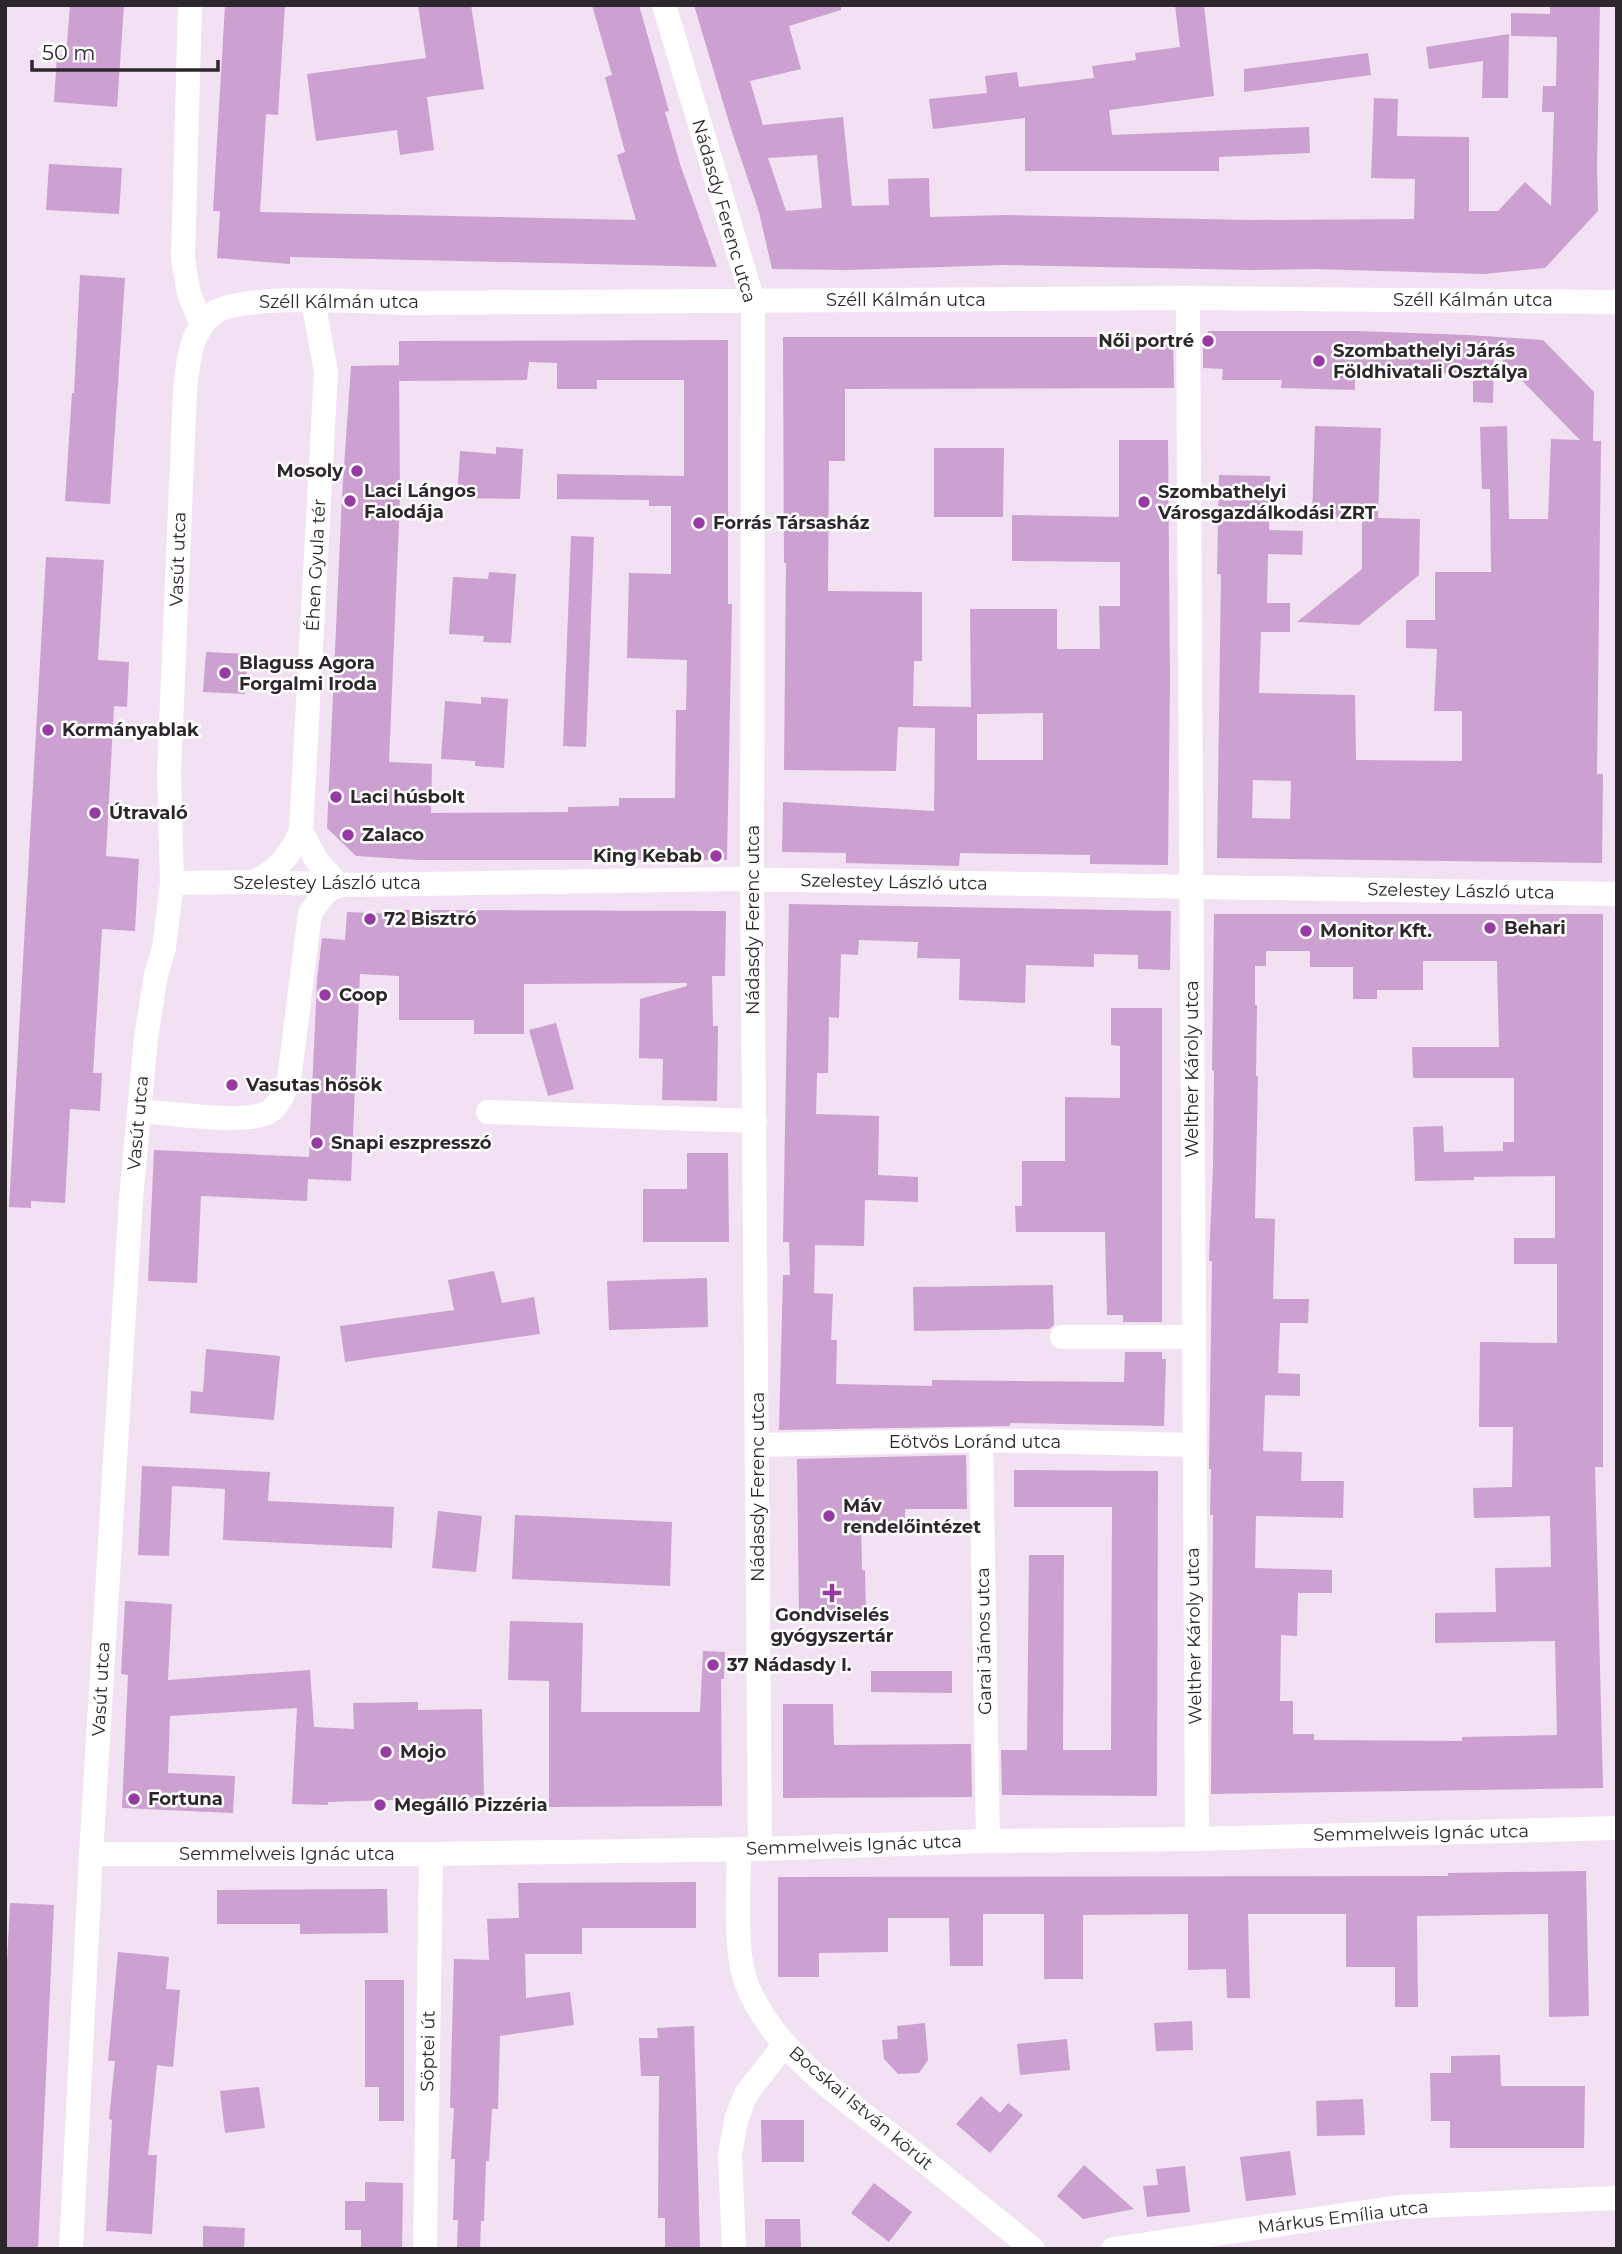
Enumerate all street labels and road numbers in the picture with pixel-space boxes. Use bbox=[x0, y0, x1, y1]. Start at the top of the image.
street label: Nádasdy Ferenc utca bbox=[687, 117, 761, 305]
street label: Széll Kálmán utca bbox=[826, 289, 986, 311]
street label: Széll Kálmán utca bbox=[1393, 289, 1553, 311]
street label: Széll Kálmán utca bbox=[259, 291, 419, 313]
street label: Éhen Gyula tér bbox=[302, 498, 330, 632]
street label: Vasút utca bbox=[165, 511, 191, 607]
street label: Nádasdy Ferenc utca bbox=[742, 825, 764, 1015]
street label: Szelestey László utca bbox=[800, 869, 988, 895]
street label: Szelestey László utca bbox=[233, 872, 421, 894]
street label: Szelestey László utca bbox=[1367, 878, 1555, 904]
street label: Welther Károly utca bbox=[1181, 980, 1203, 1158]
street label: Vasút utca bbox=[123, 1075, 153, 1171]
street label: Nádasdy Ferenc utca bbox=[747, 1392, 769, 1582]
street label: Eötvös Loránd utca bbox=[889, 1431, 1061, 1453]
street label: Welther Károly utca bbox=[1181, 1547, 1207, 1725]
street label: Garai János utca bbox=[972, 1567, 996, 1715]
street label: Vasút utca bbox=[88, 1641, 114, 1737]
street label: Semmelweis Ignác utca bbox=[1313, 1820, 1529, 1846]
street label: Semmelweis Ignác utca bbox=[746, 1830, 962, 1860]
street label: Semmelweis Ignác utca bbox=[179, 1843, 395, 1865]
street label: Söptei út bbox=[416, 2010, 440, 2092]
street label: Bocskai István körút bbox=[785, 2041, 937, 2175]
street label: Márkus Emília utca bbox=[1256, 2196, 1430, 2238]

